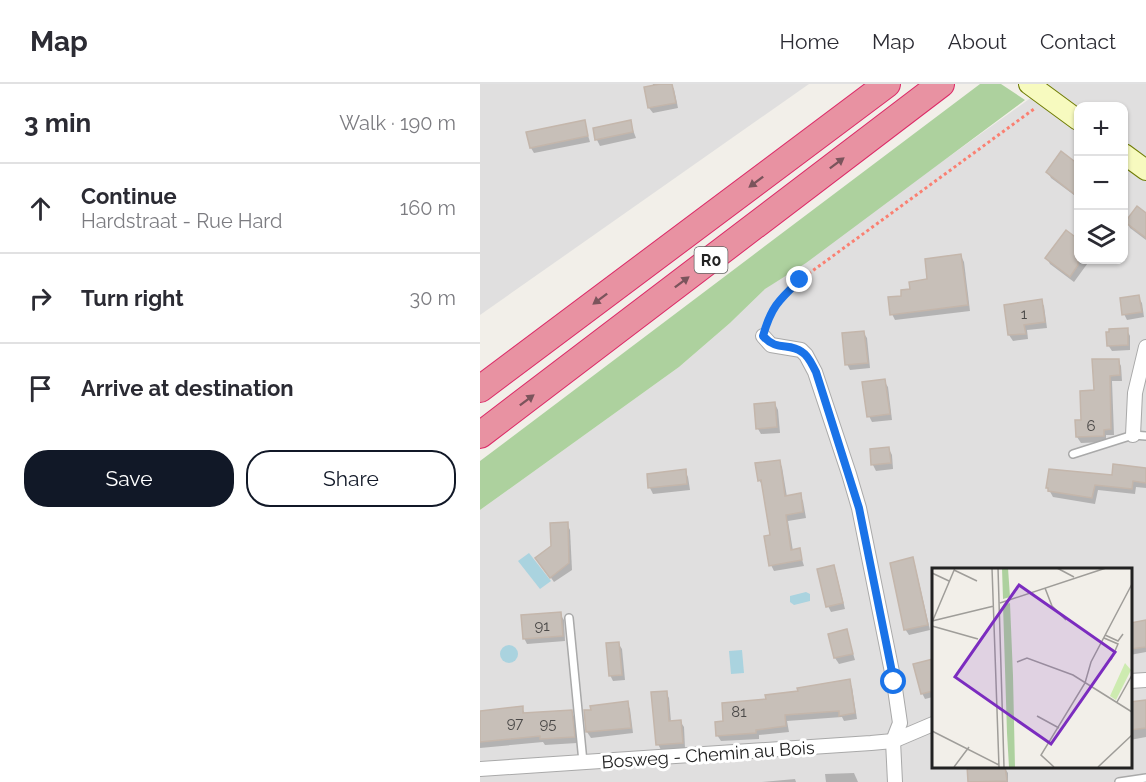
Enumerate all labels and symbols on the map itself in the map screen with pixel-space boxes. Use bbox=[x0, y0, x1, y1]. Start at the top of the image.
one-way arrow bbox=[829, 157, 845, 170]
one-way arrow bbox=[748, 176, 764, 188]
road number: R0 bbox=[694, 247, 728, 273]
route end bbox=[786, 266, 812, 292]
one-way arrow bbox=[674, 276, 689, 288]
one-way arrow bbox=[592, 293, 608, 305]
house number: 1 bbox=[1021, 305, 1028, 323]
one-way arrow bbox=[519, 394, 534, 406]
house number: 6 bbox=[1086, 417, 1096, 435]
inset map bbox=[932, 568, 1131, 767]
house number: 91 bbox=[534, 617, 550, 635]
route start bbox=[880, 668, 906, 694]
house number: 81 bbox=[731, 703, 747, 721]
house number: 97 bbox=[507, 714, 523, 732]
house number: 95 bbox=[540, 715, 556, 733]
street label: Bosweg - Chemin au Bois bbox=[601, 737, 815, 772]

